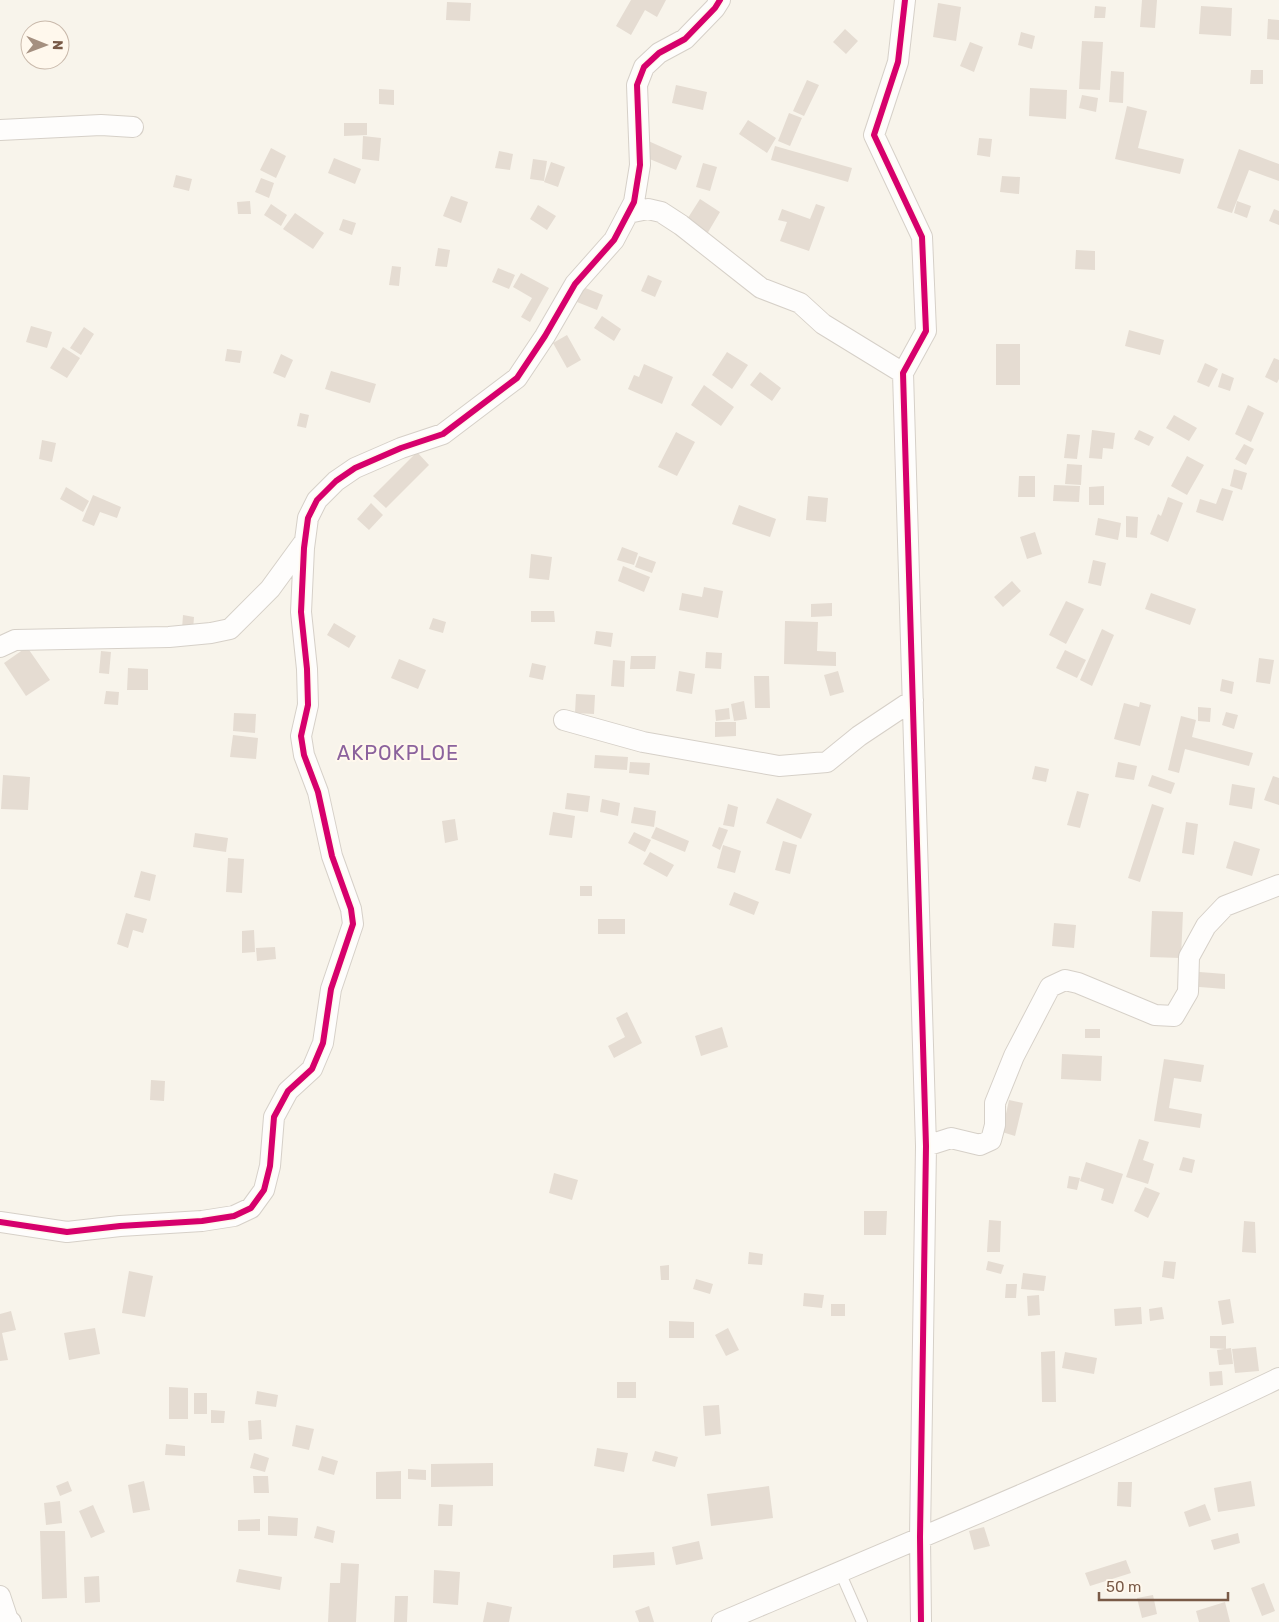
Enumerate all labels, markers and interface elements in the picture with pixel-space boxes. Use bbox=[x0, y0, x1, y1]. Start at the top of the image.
north arrow bbox=[20, 20, 70, 70]
text: N bbox=[49, 40, 66, 50]
district label: AKPOKPLOE bbox=[337, 741, 459, 765]
scale bar bbox=[1099, 1570, 1228, 1602]
text: 50 m bbox=[1106, 1578, 1141, 1596]

